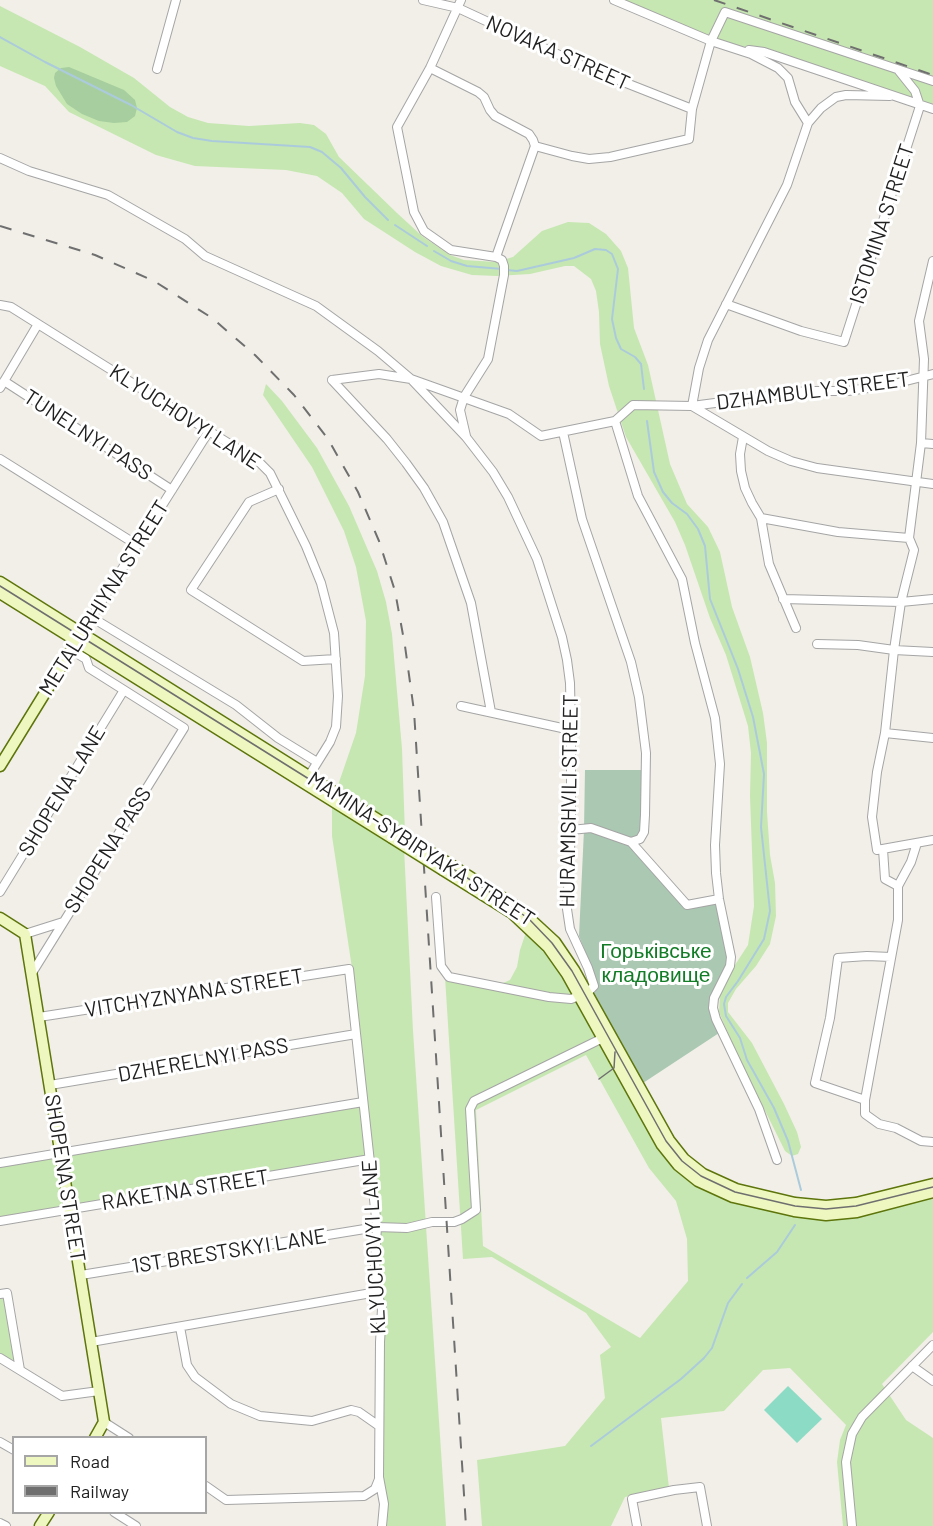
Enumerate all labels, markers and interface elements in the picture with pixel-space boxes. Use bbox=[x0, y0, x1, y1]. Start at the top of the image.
street label: NOVAKA STREET bbox=[482, 10, 634, 96]
street label: ISTOMINA STREET bbox=[844, 141, 920, 307]
street label: KLYUCHOVYI LANE bbox=[105, 359, 265, 475]
street label: DZHAMBULY STREET bbox=[715, 367, 911, 415]
street label: TUNELNYI PASS bbox=[19, 384, 157, 486]
street label: METALURHIYNA STREET bbox=[34, 496, 174, 700]
street label: HURAMISHVILI STREET bbox=[555, 694, 583, 908]
street label: SHOPENA LANE bbox=[13, 721, 111, 861]
street label: MAMINA-SYBIRYAKA STREET bbox=[303, 766, 539, 932]
street label: SHOPENA PASS bbox=[59, 782, 157, 918]
park label: Горьківське кладовище bbox=[600, 938, 712, 988]
street label: VITCHYZNYANA STREET bbox=[83, 963, 305, 1023]
street label: DZHERELNYI PASS bbox=[116, 1033, 290, 1087]
street label: SHOPENA STREET bbox=[39, 1092, 91, 1264]
street label: KLYUCHOVYI LANE bbox=[357, 1159, 391, 1335]
street label: RAKETNA STREET bbox=[100, 1164, 270, 1216]
street label: 1ST BRESTSKYI LANE bbox=[130, 1223, 328, 1279]
legend bbox=[12, 1436, 207, 1514]
text: Road bbox=[70, 1450, 110, 1472]
text: Railway bbox=[70, 1480, 129, 1502]

